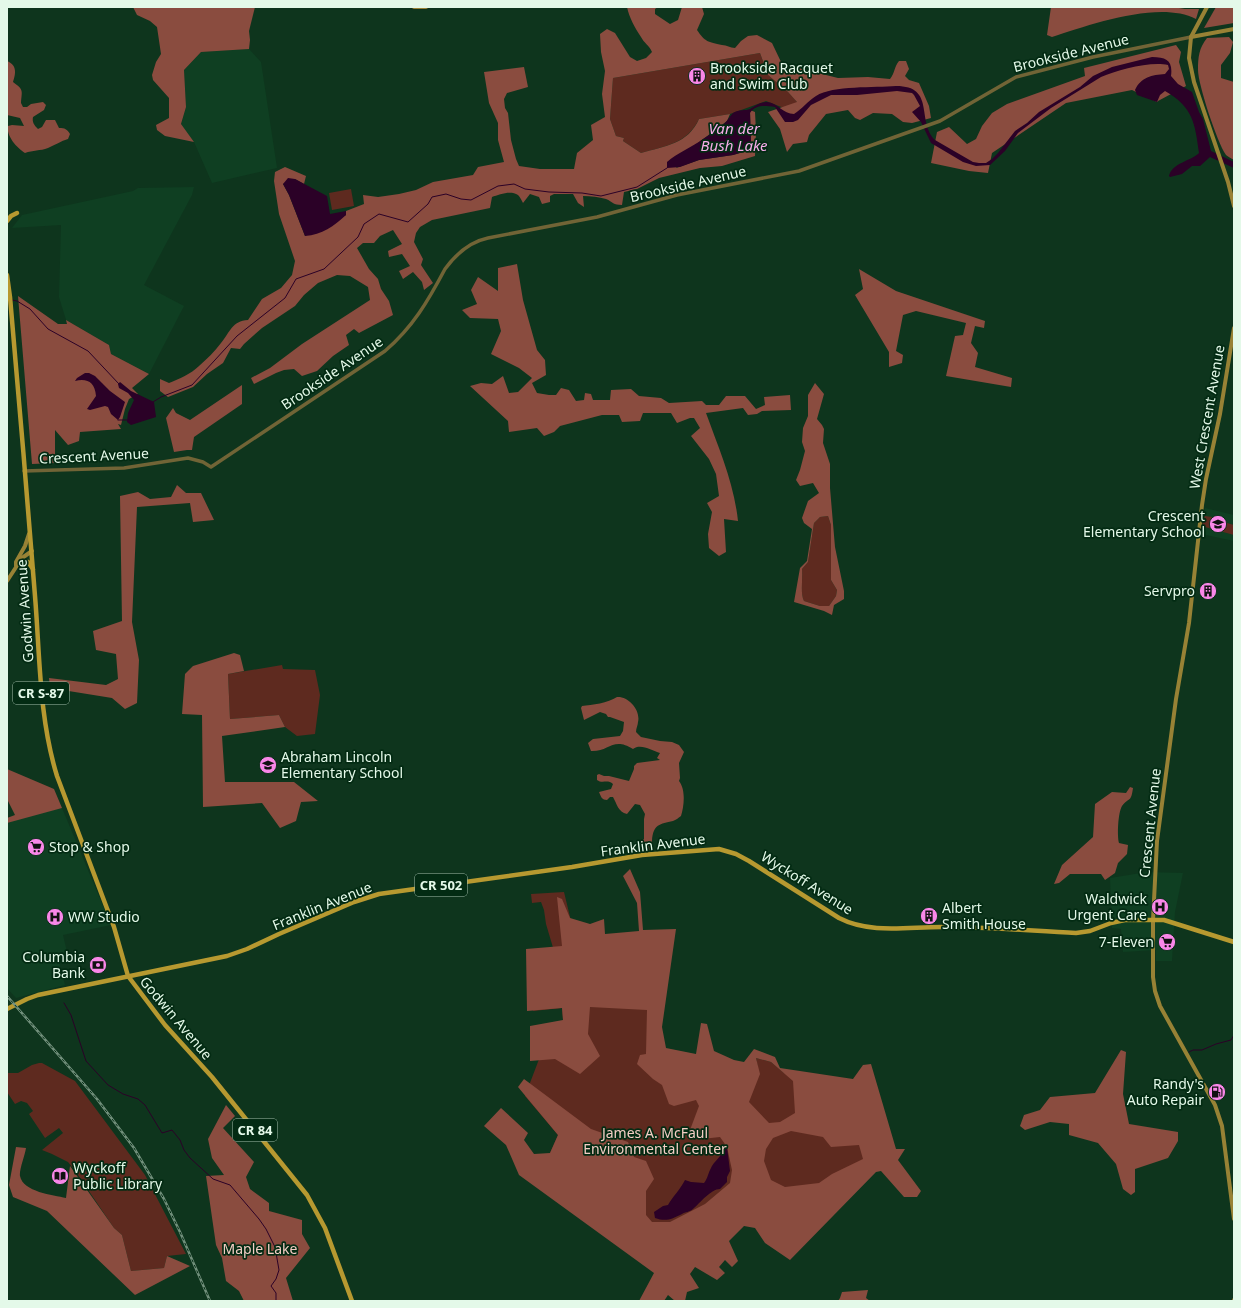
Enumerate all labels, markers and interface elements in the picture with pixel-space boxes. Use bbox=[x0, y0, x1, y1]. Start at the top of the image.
street label: Brookside Avenue bbox=[1011, 29, 1131, 76]
place label: Brookside Racquet and Swim Club bbox=[710, 58, 833, 93]
building icon: Brookside Racquet and Swim Club bbox=[687, 66, 707, 86]
water label: Van der Bush Lake bbox=[700, 118, 768, 155]
street label: Brookside Avenue bbox=[628, 161, 748, 206]
street label: Brookside Avenue bbox=[277, 331, 386, 414]
street label: West Crescent Avenue bbox=[1184, 343, 1229, 491]
street label: Crescent Avenue bbox=[39, 443, 150, 468]
place label: Crescent Elementary School bbox=[1083, 506, 1205, 541]
school or university icon: Crescent Elementary School bbox=[1208, 514, 1228, 534]
street label: Godwin Avenue bbox=[11, 559, 38, 663]
place label: Servpro bbox=[1144, 581, 1195, 600]
building icon: Servpro bbox=[1198, 581, 1218, 601]
road number: CR S-87 bbox=[13, 682, 69, 704]
place label: Abraham Lincoln Elementary School bbox=[281, 747, 403, 782]
school or university icon: Abraham Lincoln Elementary School bbox=[258, 755, 278, 775]
street label: Crescent Avenue bbox=[1134, 767, 1165, 879]
street label: Franklin Avenue bbox=[599, 829, 707, 860]
supermarket icon: Stop & Shop bbox=[26, 837, 46, 857]
place label: Stop & Shop bbox=[49, 837, 130, 856]
street label: Wyckoff Avenue bbox=[758, 847, 857, 919]
road number: CR 502 bbox=[415, 874, 467, 896]
street label: Franklin Avenue bbox=[269, 877, 374, 934]
place label: Waldwick Urgent Care bbox=[1067, 889, 1148, 924]
hospital icon: Waldwick Urgent Care bbox=[1150, 897, 1170, 917]
place label: Albert Smith House bbox=[942, 898, 1026, 933]
building icon: Albert Smith House bbox=[919, 906, 939, 926]
hospital icon: WW Studio bbox=[45, 907, 65, 927]
place label: WW Studio bbox=[68, 907, 140, 926]
place label: 7-Eleven bbox=[1099, 932, 1154, 951]
supermarket icon: 7-Eleven bbox=[1157, 932, 1177, 952]
place label: Columbia Bank bbox=[22, 947, 86, 982]
bank icon: Columbia Bank bbox=[88, 955, 108, 975]
street label: Godwin Avenue bbox=[136, 972, 217, 1063]
place label: Randy's Auto Repair bbox=[1127, 1074, 1204, 1109]
fuel station icon: Randy's Auto Repair bbox=[1207, 1082, 1227, 1102]
road number: CR 84 bbox=[233, 1119, 277, 1141]
park label: James A. McFaul Environmental Center bbox=[583, 1123, 727, 1158]
place label: Wyckoff Public Library bbox=[73, 1158, 163, 1193]
library icon: Wyckoff Public Library bbox=[50, 1166, 70, 1186]
park label: Maple Lake bbox=[223, 1239, 298, 1258]

